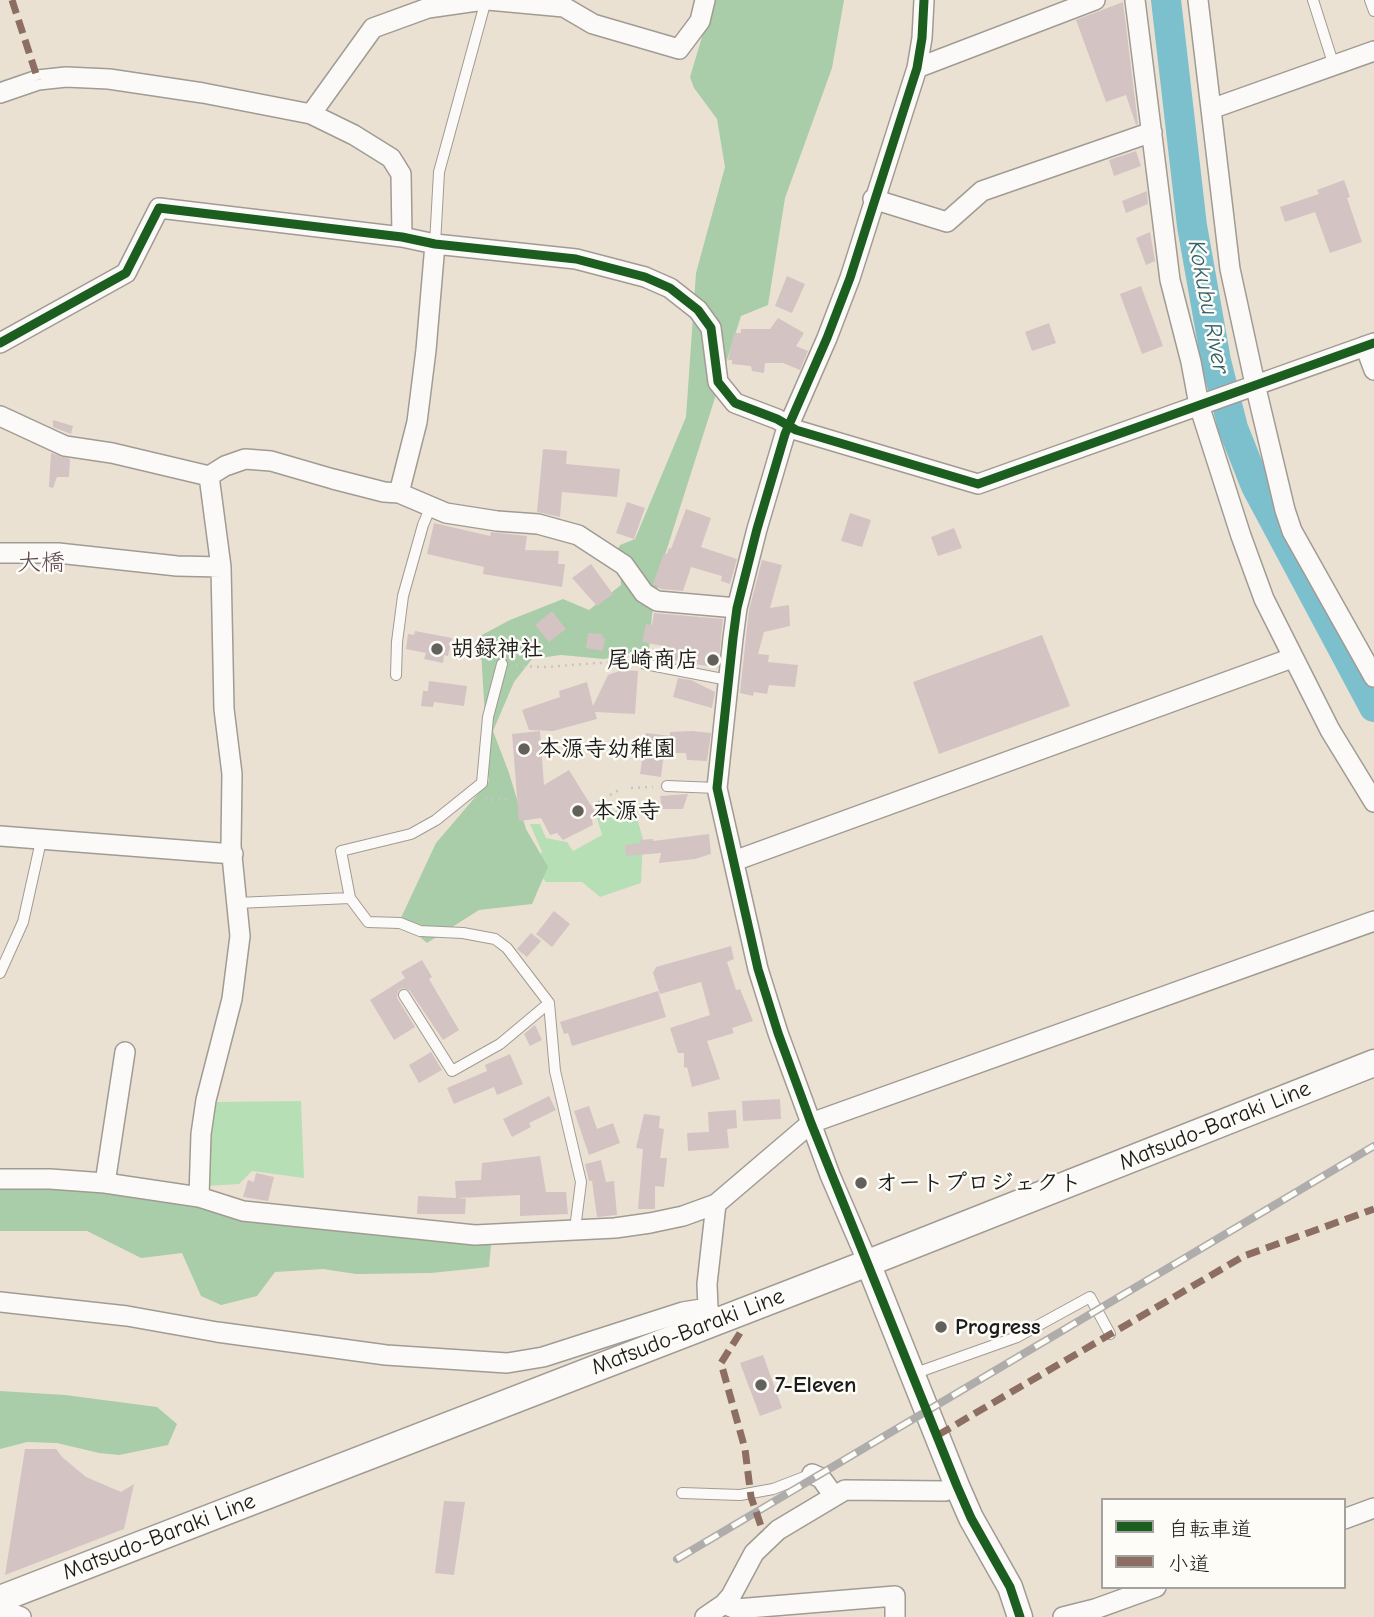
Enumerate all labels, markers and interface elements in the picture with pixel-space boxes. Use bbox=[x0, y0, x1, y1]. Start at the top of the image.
water label: Kokubu River bbox=[1181, 238, 1235, 376]
district label: 大橋 bbox=[17, 549, 65, 577]
place label: 胡録神社 bbox=[451, 635, 543, 663]
marker: 胡録神社 bbox=[429, 641, 445, 657]
place label: 尾崎商店 bbox=[607, 646, 699, 674]
marker: 尾崎商店 bbox=[705, 652, 721, 668]
place label: 本源寺幼稚園 bbox=[538, 735, 676, 763]
marker: 本源寺幼稚園 bbox=[516, 741, 532, 757]
place label: 本源寺 bbox=[592, 797, 661, 825]
marker: 本源寺 bbox=[570, 803, 586, 819]
street label: Matsudo-Baraki Line bbox=[1115, 1075, 1315, 1177]
place label: オートプロジェクト bbox=[875, 1169, 1082, 1197]
marker: オートプロジェクト bbox=[853, 1175, 869, 1191]
street label: Matsudo-Baraki Line bbox=[588, 1283, 788, 1381]
place label: Progress bbox=[955, 1313, 1041, 1341]
marker: Progress bbox=[933, 1319, 949, 1335]
place label: 7-Eleven bbox=[775, 1371, 856, 1399]
marker: 7-Eleven bbox=[753, 1377, 769, 1393]
street label: Matsudo-Baraki Line bbox=[59, 1488, 259, 1586]
legend bbox=[1101, 1498, 1346, 1589]
text: 自転車道 bbox=[1168, 1517, 1252, 1541]
text: 小道 bbox=[1168, 1552, 1210, 1576]

